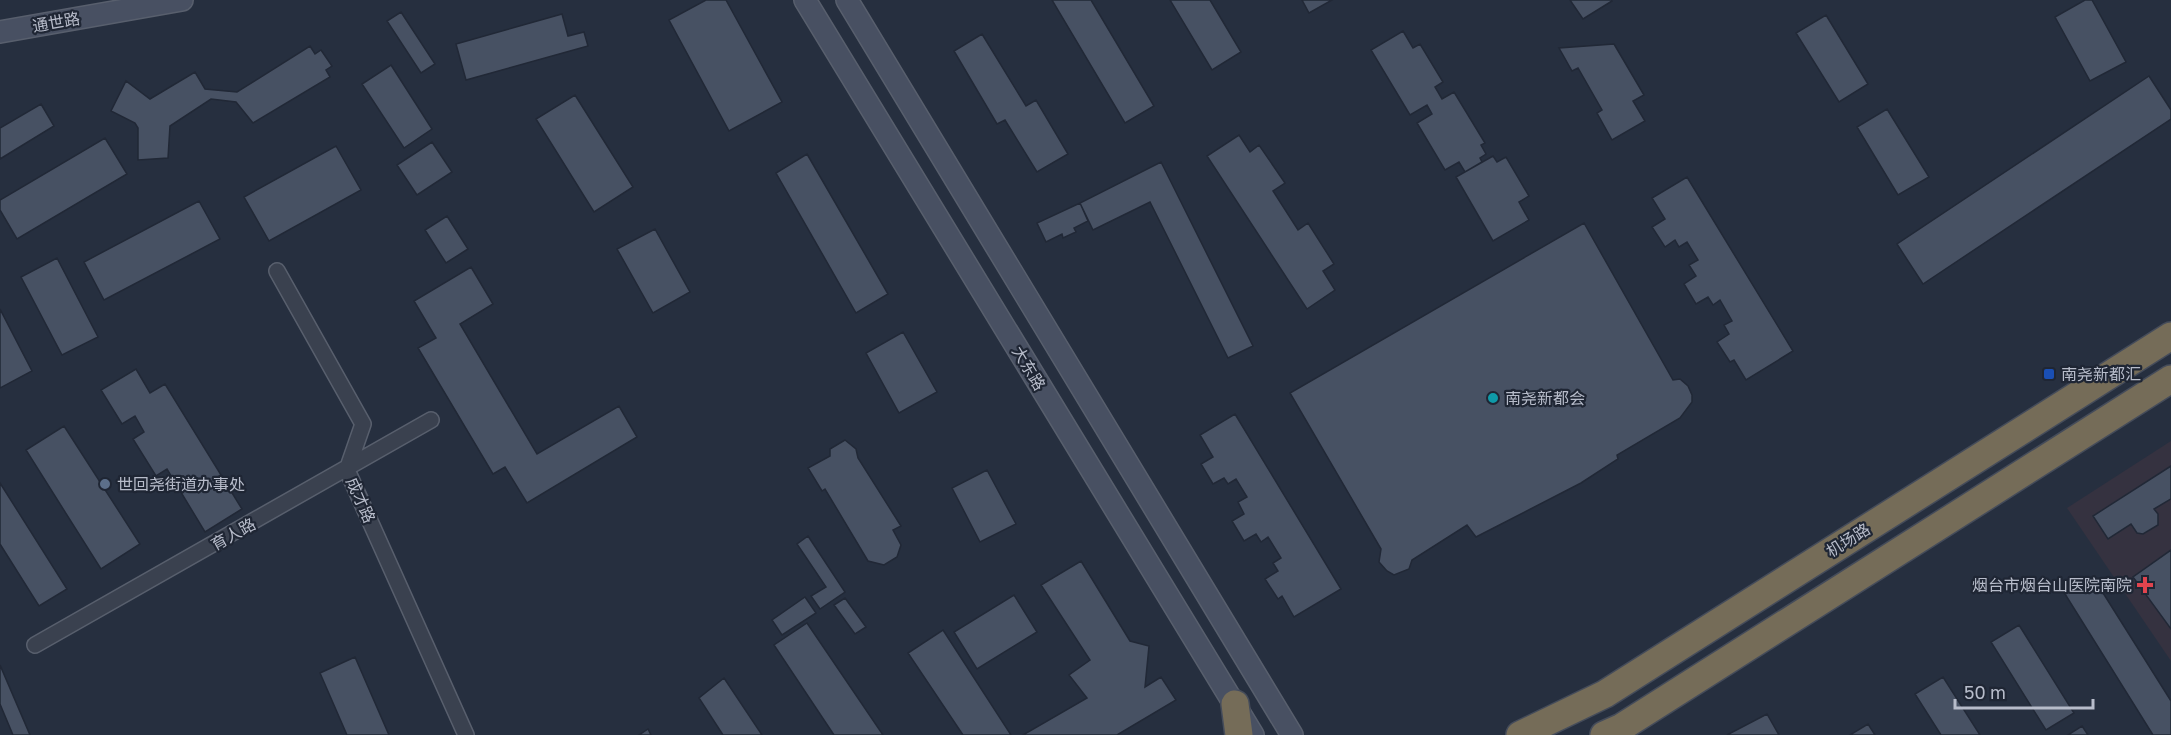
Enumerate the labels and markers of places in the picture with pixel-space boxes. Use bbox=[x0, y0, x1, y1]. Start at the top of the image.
place label: 南尧新都汇 bbox=[2061, 364, 2141, 384]
marker: 南尧新都汇 bbox=[2042, 367, 2056, 381]
place label: 南尧新都会 bbox=[1505, 388, 1585, 408]
marker: 南尧新都会 bbox=[1486, 391, 1500, 405]
place label: 世回尧街道办事处 bbox=[117, 474, 245, 494]
marker: 世回尧街道办事处 bbox=[98, 477, 112, 491]
place label: 烟台市烟台山医院南院 bbox=[1972, 575, 2132, 595]
marker: 烟台市烟台山医院南院 bbox=[2136, 576, 2154, 594]

